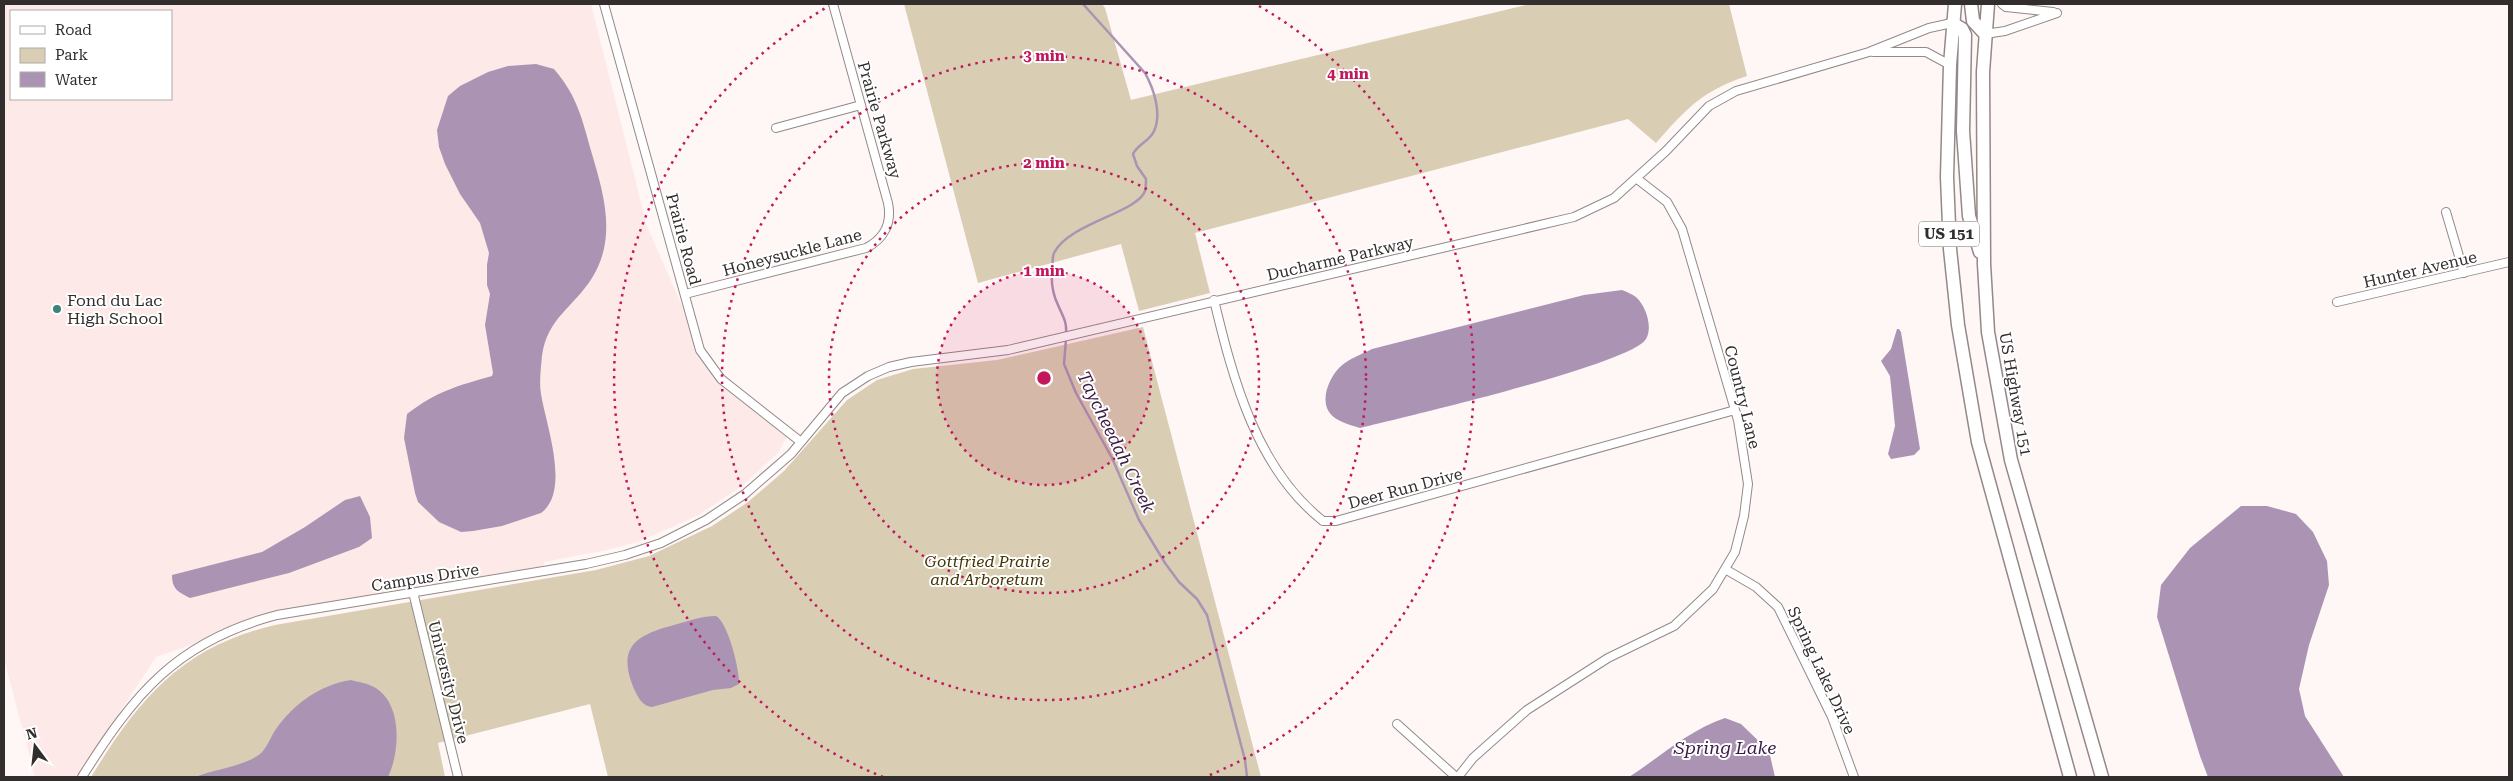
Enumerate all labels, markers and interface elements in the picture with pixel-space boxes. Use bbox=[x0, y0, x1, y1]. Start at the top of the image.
legend bbox=[10, 10, 172, 100]
text: Road bbox=[55, 21, 92, 39]
text: Park bbox=[55, 46, 89, 64]
text: 3 min bbox=[1023, 47, 1065, 65]
street label: Prairie Parkway bbox=[854, 59, 905, 181]
text: 4 min bbox=[1327, 65, 1369, 83]
text: Water bbox=[55, 71, 97, 89]
text: 2 min bbox=[1023, 154, 1065, 172]
street label: Prairie Road bbox=[662, 191, 705, 287]
road number: US 151 bbox=[1919, 222, 1979, 246]
street label: Honeysuckle Lane bbox=[721, 225, 864, 280]
street label: Ducharme Parkway bbox=[1265, 232, 1416, 285]
street label: Hunter Avenue bbox=[2361, 247, 2479, 292]
text: 1 min bbox=[1023, 262, 1065, 280]
place label: Fond du Lac High School bbox=[67, 291, 163, 328]
marker: Fond du Lac High School bbox=[51, 303, 63, 315]
street label: US Highway 151 bbox=[1995, 330, 2036, 458]
street label: Country Lane bbox=[1720, 343, 1765, 451]
water label: Taycheedah Creek bbox=[1073, 368, 1160, 516]
centre of rings bbox=[1035, 369, 1053, 387]
street label: Deer Run Drive bbox=[1346, 464, 1465, 513]
park label: Gottfried Prairie and Arboretum bbox=[925, 552, 1049, 589]
street label: Campus Drive bbox=[370, 560, 480, 595]
street label: Spring Lake Drive bbox=[1784, 603, 1860, 737]
street label: University Drive bbox=[424, 619, 473, 746]
north arrow bbox=[10, 721, 60, 771]
text: N bbox=[24, 724, 39, 743]
water label: Spring Lake bbox=[1673, 737, 1776, 758]

